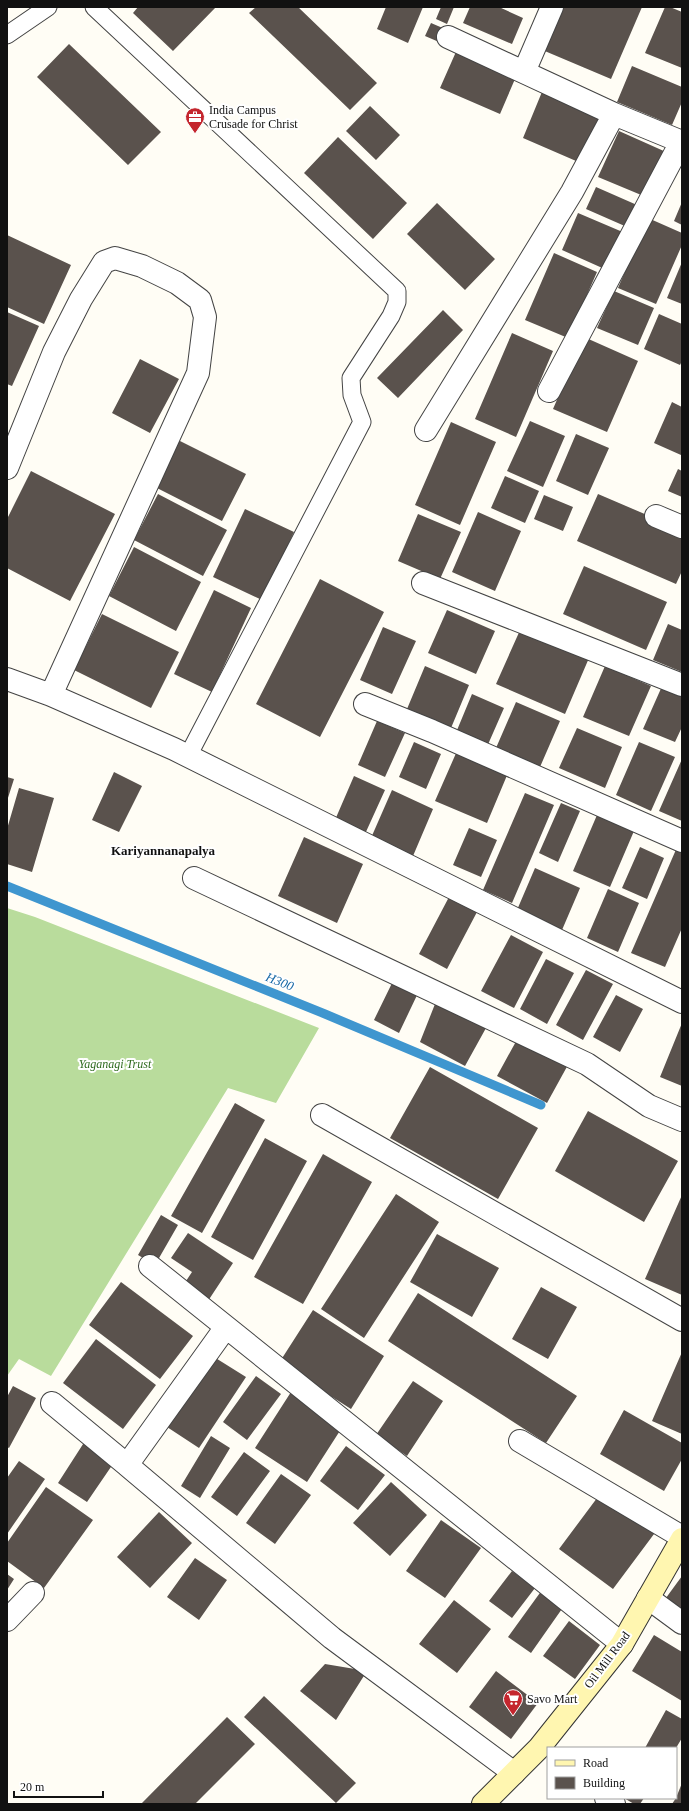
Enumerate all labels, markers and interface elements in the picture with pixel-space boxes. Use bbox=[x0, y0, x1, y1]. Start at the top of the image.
place label: India Campus Crusade for Christ bbox=[209, 103, 298, 131]
office icon: India Campus Crusade for Christ bbox=[184, 106, 206, 134]
district label: Kariyannanapalya bbox=[111, 843, 216, 858]
water label: H300 bbox=[263, 969, 296, 994]
park label: Yaganagi Trust bbox=[79, 1057, 152, 1071]
street label: Oil Mill Road bbox=[581, 1629, 633, 1691]
supermarket icon: Savo Mart bbox=[502, 1688, 524, 1716]
place label: Savo Mart bbox=[527, 1692, 578, 1706]
legend bbox=[547, 1747, 677, 1799]
text: Road bbox=[583, 1756, 608, 1770]
scale bar bbox=[14, 1773, 103, 1799]
text: Building bbox=[583, 1776, 625, 1790]
text: 20 m bbox=[20, 1780, 45, 1794]

